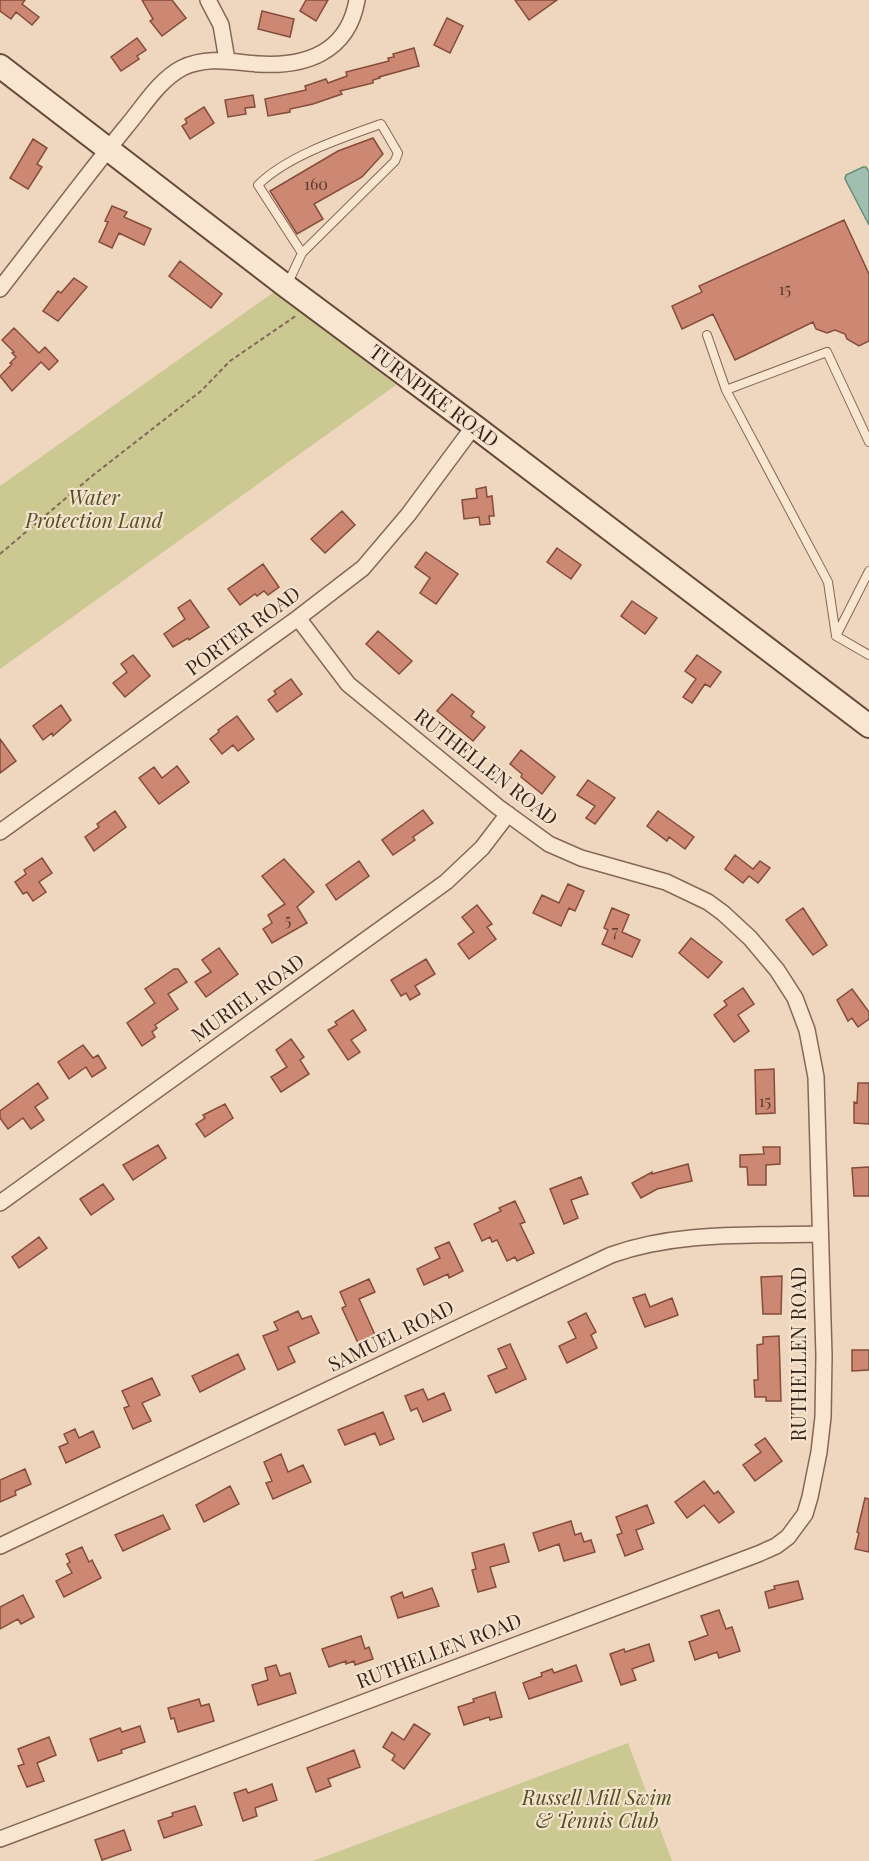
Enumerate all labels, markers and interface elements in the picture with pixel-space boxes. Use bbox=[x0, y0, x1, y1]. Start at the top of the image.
house number: 160 bbox=[304, 173, 328, 194]
house number: 15 bbox=[779, 278, 791, 299]
street label: TURNPIKE ROAD bbox=[364, 337, 505, 453]
park label: Water Protection Land bbox=[24, 483, 164, 533]
street label: PORTER ROAD bbox=[179, 579, 305, 681]
street label: RUTHELLEN ROAD bbox=[410, 701, 564, 830]
house number: 5 bbox=[285, 909, 291, 930]
house number: 7 bbox=[612, 920, 619, 941]
street label: MURIEL ROAD bbox=[185, 947, 309, 1047]
house number: 15 bbox=[759, 1090, 771, 1111]
street label: RUTHELLEN ROAD bbox=[784, 1266, 811, 1442]
street label: SAMUEL ROAD bbox=[323, 1292, 458, 1377]
street label: RUTHELLEN ROAD bbox=[352, 1606, 525, 1694]
park label: Russell Mill Swim & Tennis Club bbox=[521, 1783, 672, 1833]

